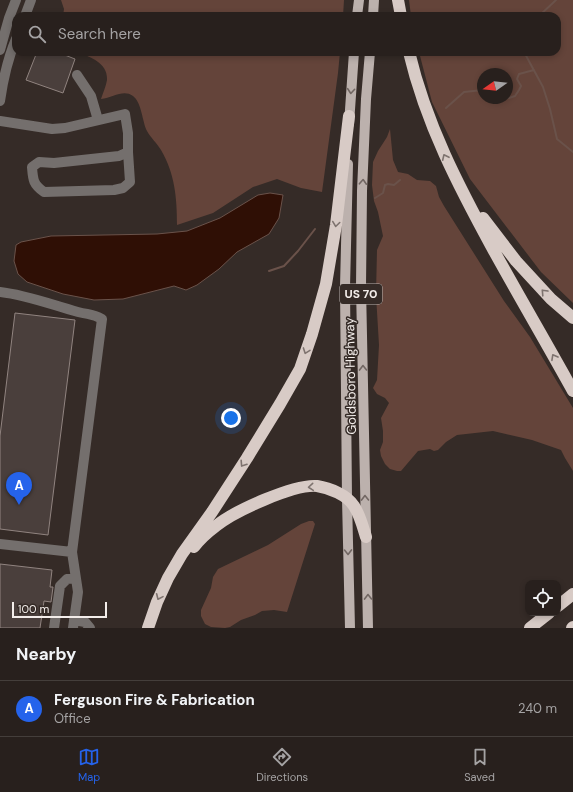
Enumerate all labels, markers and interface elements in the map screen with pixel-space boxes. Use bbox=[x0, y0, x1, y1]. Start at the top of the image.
search box bbox=[12, 12, 561, 56]
icon: search bbox=[26, 23, 48, 45]
text: Search here bbox=[58, 24, 141, 44]
north arrow bbox=[477, 68, 513, 104]
one-way arrow bbox=[347, 88, 356, 94]
one-way arrow bbox=[442, 153, 450, 161]
one-way arrow bbox=[358, 179, 367, 185]
one-way arrow bbox=[332, 221, 341, 227]
road number: US 70 bbox=[340, 284, 382, 304]
one-way arrow bbox=[542, 289, 549, 297]
street label: Goldsboro Highway bbox=[341, 317, 360, 435]
one-way arrow bbox=[303, 347, 311, 354]
one-way arrow bbox=[551, 354, 559, 361]
one-way arrow bbox=[359, 365, 367, 371]
your location bbox=[221, 408, 241, 428]
one-way arrow bbox=[240, 460, 248, 467]
pin: A bbox=[6, 472, 32, 505]
one-way arrow bbox=[308, 483, 314, 492]
one-way arrow bbox=[361, 495, 369, 501]
one-way arrow bbox=[344, 549, 353, 555]
map controls bbox=[525, 580, 561, 616]
button: locate bbox=[525, 580, 561, 616]
one-way arrow bbox=[156, 593, 164, 601]
one-way arrow bbox=[363, 594, 372, 600]
scale bar bbox=[12, 600, 107, 619]
text: 100 m bbox=[18, 602, 49, 616]
text: Nearby bbox=[16, 643, 76, 665]
text: Ferguson Fire & Fabrication bbox=[54, 690, 255, 710]
text: A bbox=[24, 700, 34, 717]
text: 240 m bbox=[518, 700, 557, 717]
text: Office bbox=[54, 710, 91, 727]
tab: Map bbox=[78, 746, 100, 784]
tab: Directions bbox=[256, 746, 308, 784]
tab: Saved bbox=[464, 746, 495, 784]

